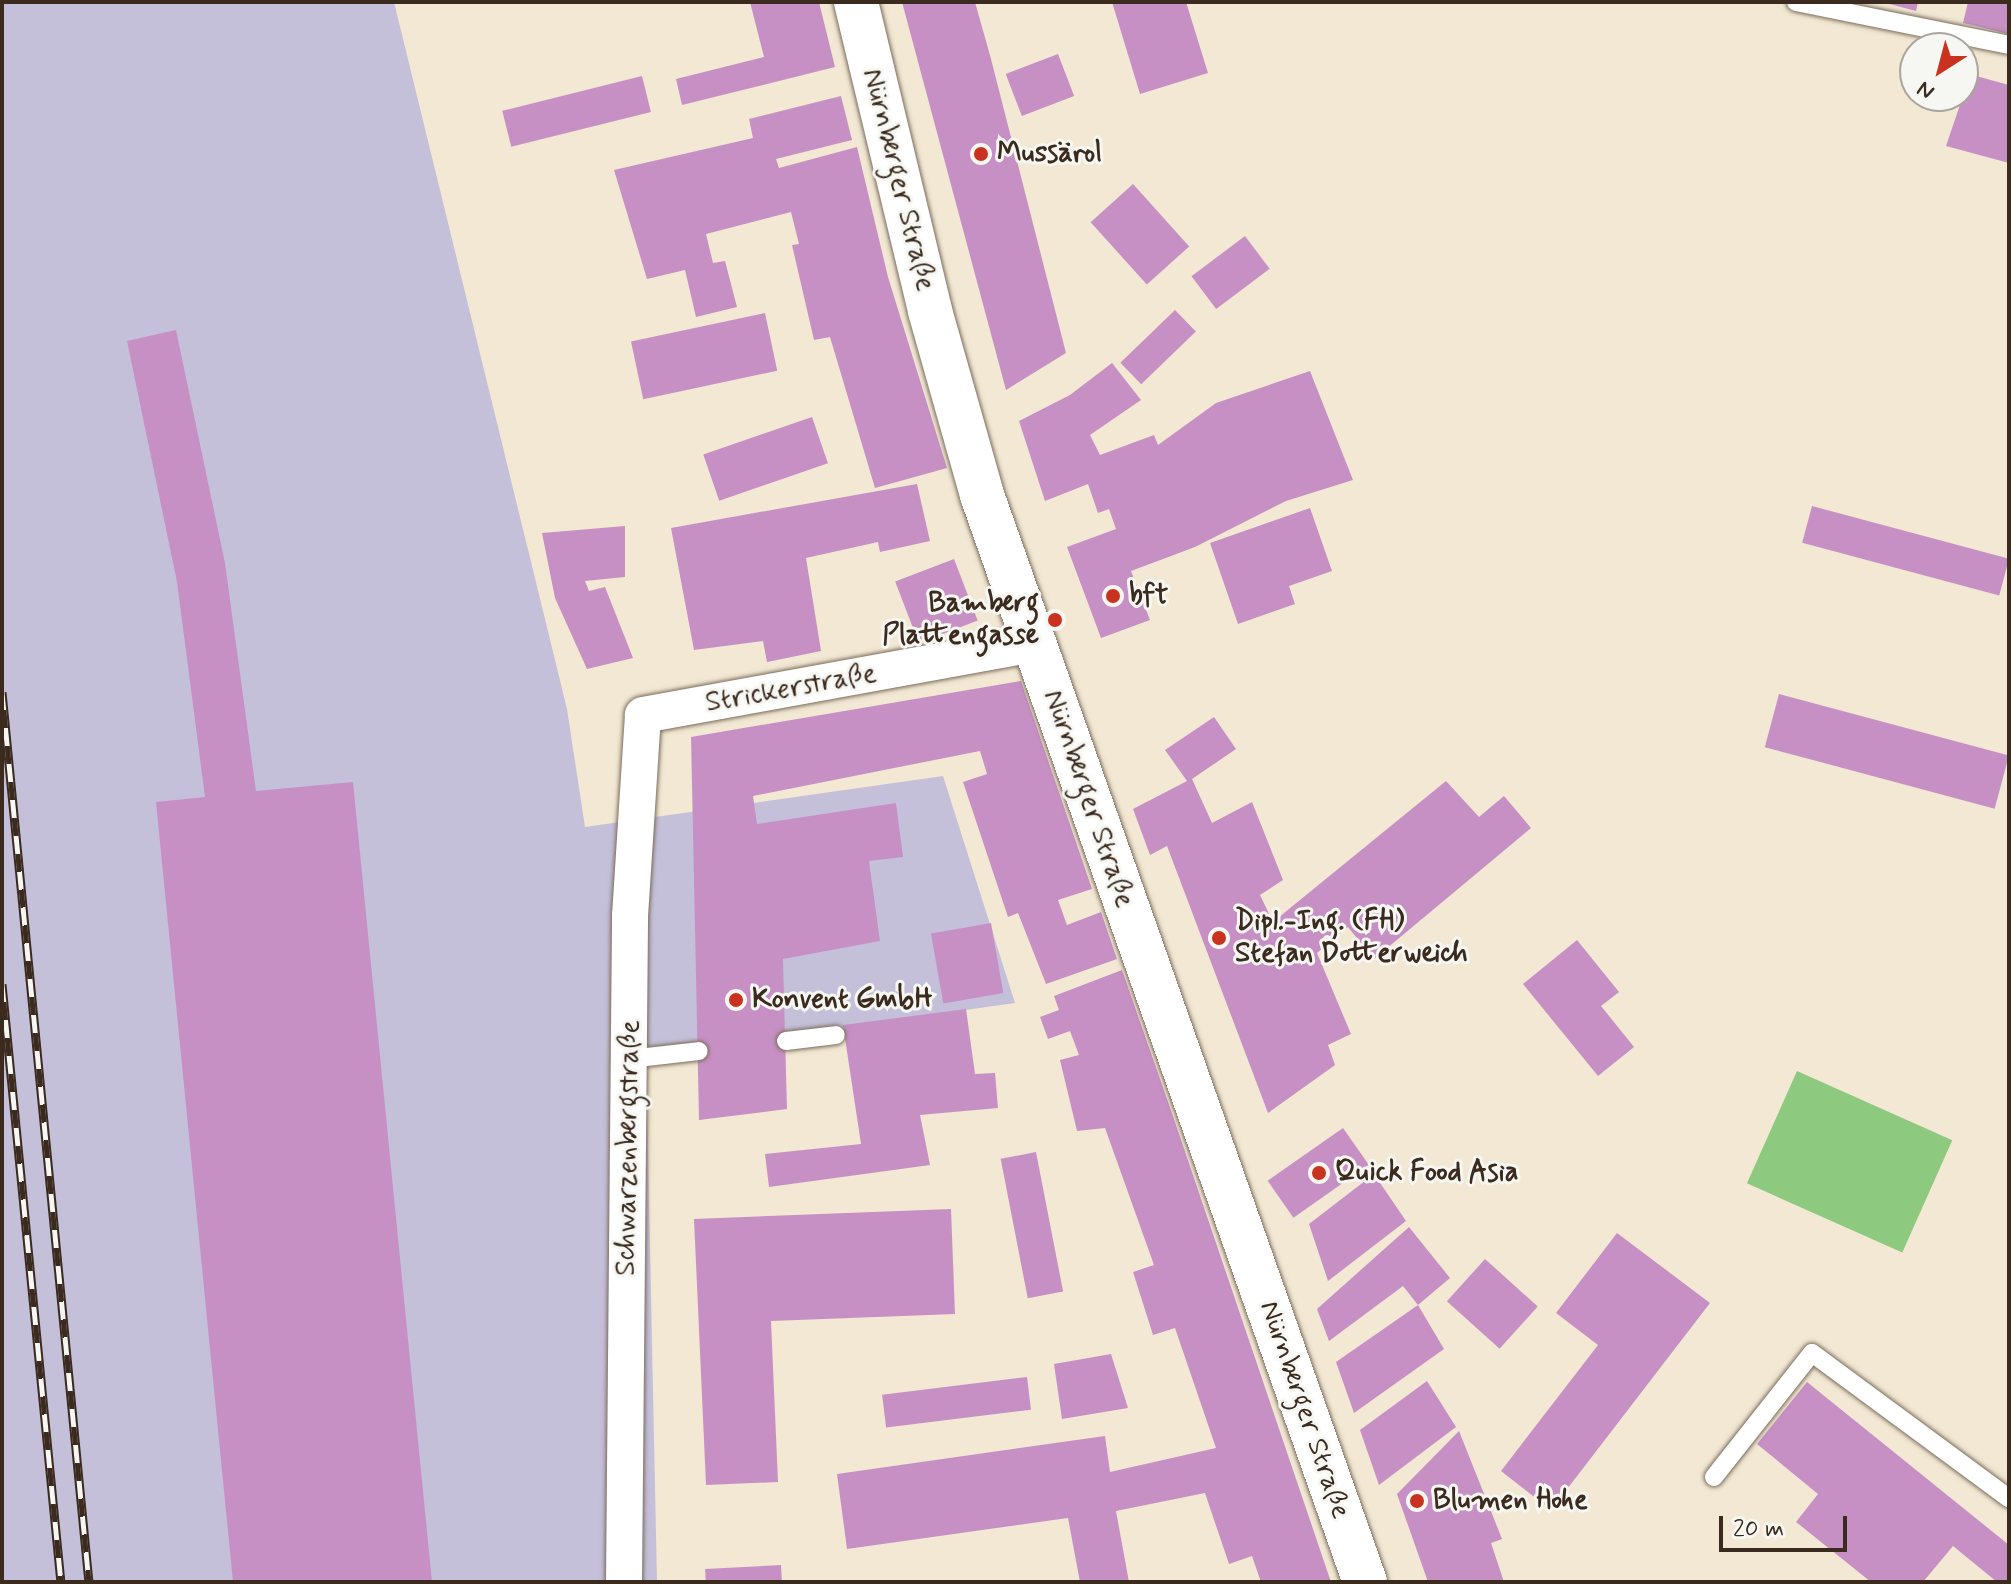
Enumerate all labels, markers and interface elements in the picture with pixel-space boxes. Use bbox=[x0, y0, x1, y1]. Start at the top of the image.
north arrow bbox=[1899, 32, 1979, 112]
street label: Nürnberger Straße bbox=[854, 65, 942, 295]
text: N bbox=[1912, 74, 1940, 105]
place label: Mussärol bbox=[997, 137, 1102, 171]
marker: Mussärol bbox=[972, 145, 990, 163]
place label: bft bbox=[1129, 579, 1168, 613]
place label: Bamberg Plattengasse bbox=[882, 587, 1039, 653]
marker: bft bbox=[1104, 587, 1122, 605]
marker: Bamberg Plattengasse bbox=[1046, 611, 1064, 629]
street label: Strickerstraße bbox=[703, 657, 879, 721]
street label: Nürnberger Straße bbox=[1035, 686, 1141, 912]
place label: Dipl.-Ing. (FH) Stefan Dotterweich bbox=[1235, 905, 1469, 971]
marker: Dipl.-Ing. (FH) Stefan Dotterweich bbox=[1210, 929, 1228, 947]
place label: Konvent GmbH bbox=[752, 983, 935, 1017]
marker: Konvent GmbH bbox=[727, 991, 745, 1009]
street label: Schwarzenbergstraße bbox=[610, 1020, 648, 1276]
place label: Quick Food Asia bbox=[1335, 1156, 1524, 1190]
marker: Quick Food Asia bbox=[1310, 1164, 1328, 1182]
street label: Nürnberger Straße bbox=[1251, 1297, 1357, 1523]
place label: Blumen Hohe bbox=[1433, 1484, 1592, 1518]
marker: Blumen Hohe bbox=[1408, 1492, 1426, 1510]
scale bar bbox=[1723, 1500, 1851, 1550]
text: 20 m bbox=[1733, 1514, 1784, 1545]

